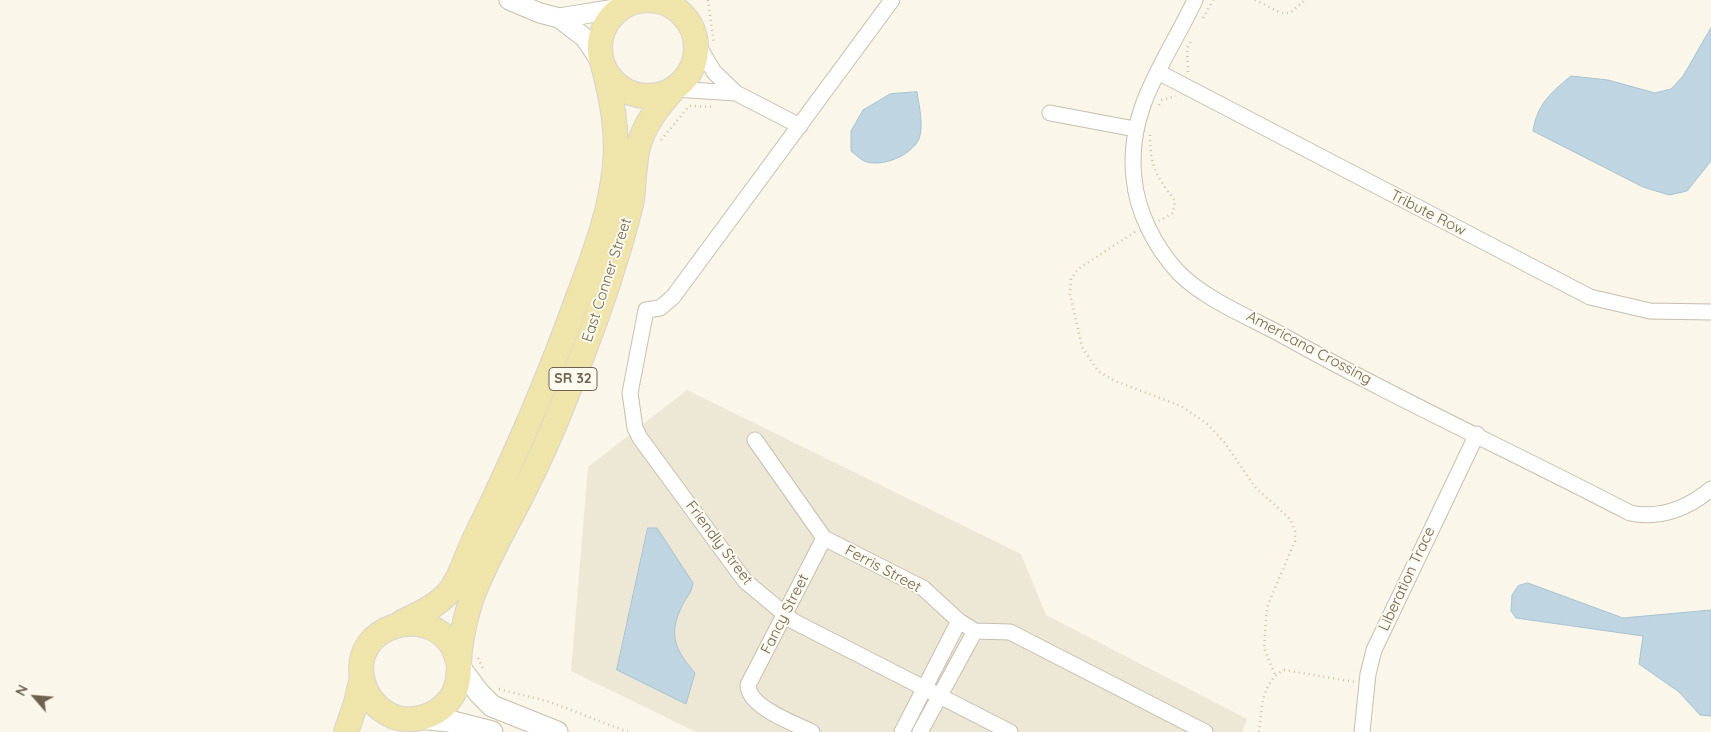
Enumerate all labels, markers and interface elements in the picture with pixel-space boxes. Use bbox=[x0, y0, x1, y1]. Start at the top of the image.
street label: Tribute Row bbox=[1387, 186, 1469, 240]
street label: East Conner Street bbox=[578, 216, 636, 344]
street label: Americana Crossing bbox=[1243, 307, 1375, 389]
road number: SR 32 bbox=[549, 368, 597, 390]
street label: Friendly Street bbox=[682, 497, 756, 589]
street label: Liberation Trace bbox=[1375, 524, 1439, 634]
street label: Ferris Street bbox=[842, 541, 924, 597]
street label: Fancy Street bbox=[757, 571, 813, 657]
north arrow bbox=[10, 672, 60, 722]
text: N bbox=[11, 682, 32, 699]

